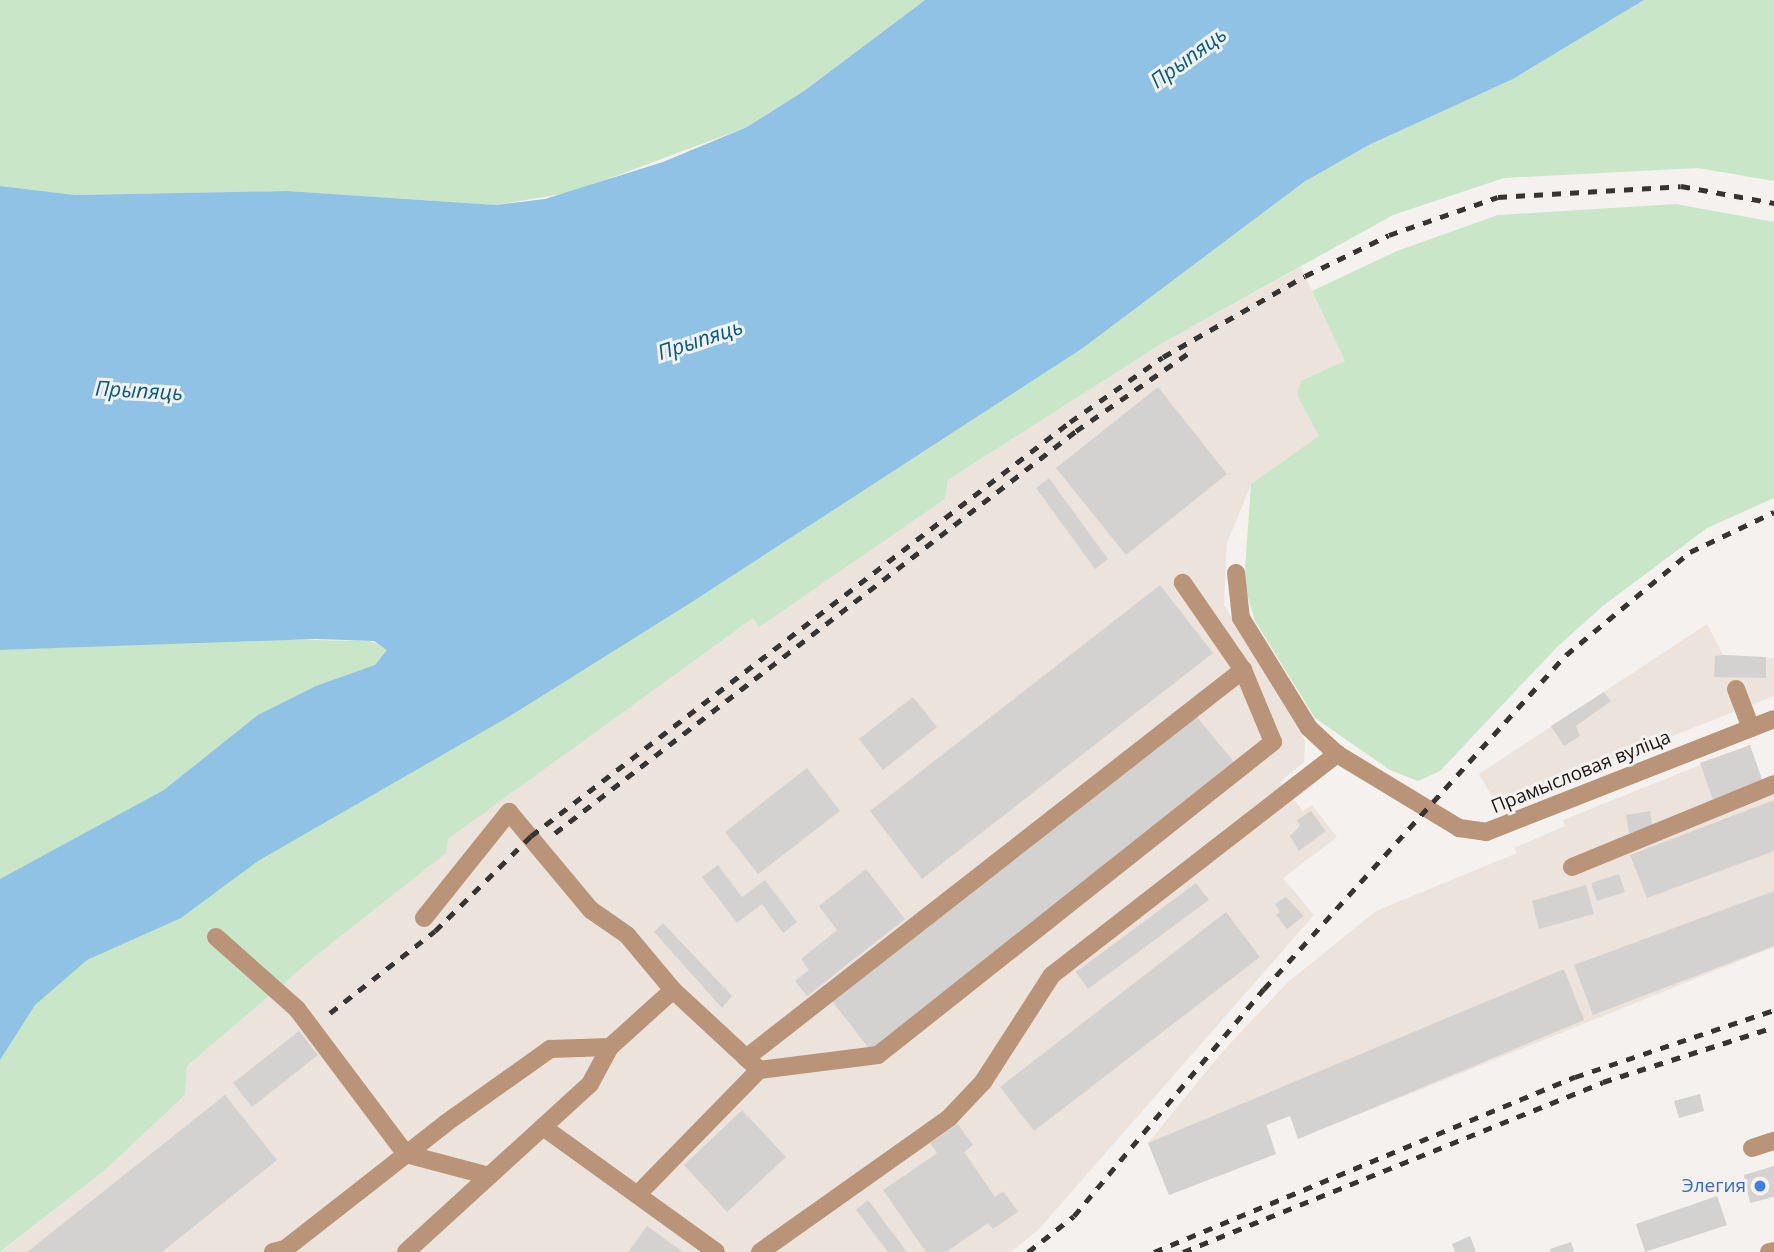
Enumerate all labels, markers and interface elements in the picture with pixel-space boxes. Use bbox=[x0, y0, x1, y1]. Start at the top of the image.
water label: Прыпяць bbox=[1145, 21, 1231, 93]
water label: Прыпяць bbox=[654, 313, 746, 365]
water label: Прыпяць bbox=[94, 375, 184, 405]
street label: Прамысловая вуліца bbox=[1488, 726, 1674, 818]
place label: Элегия bbox=[1682, 1175, 1746, 1197]
marker: Элегия bbox=[1752, 1178, 1768, 1194]

